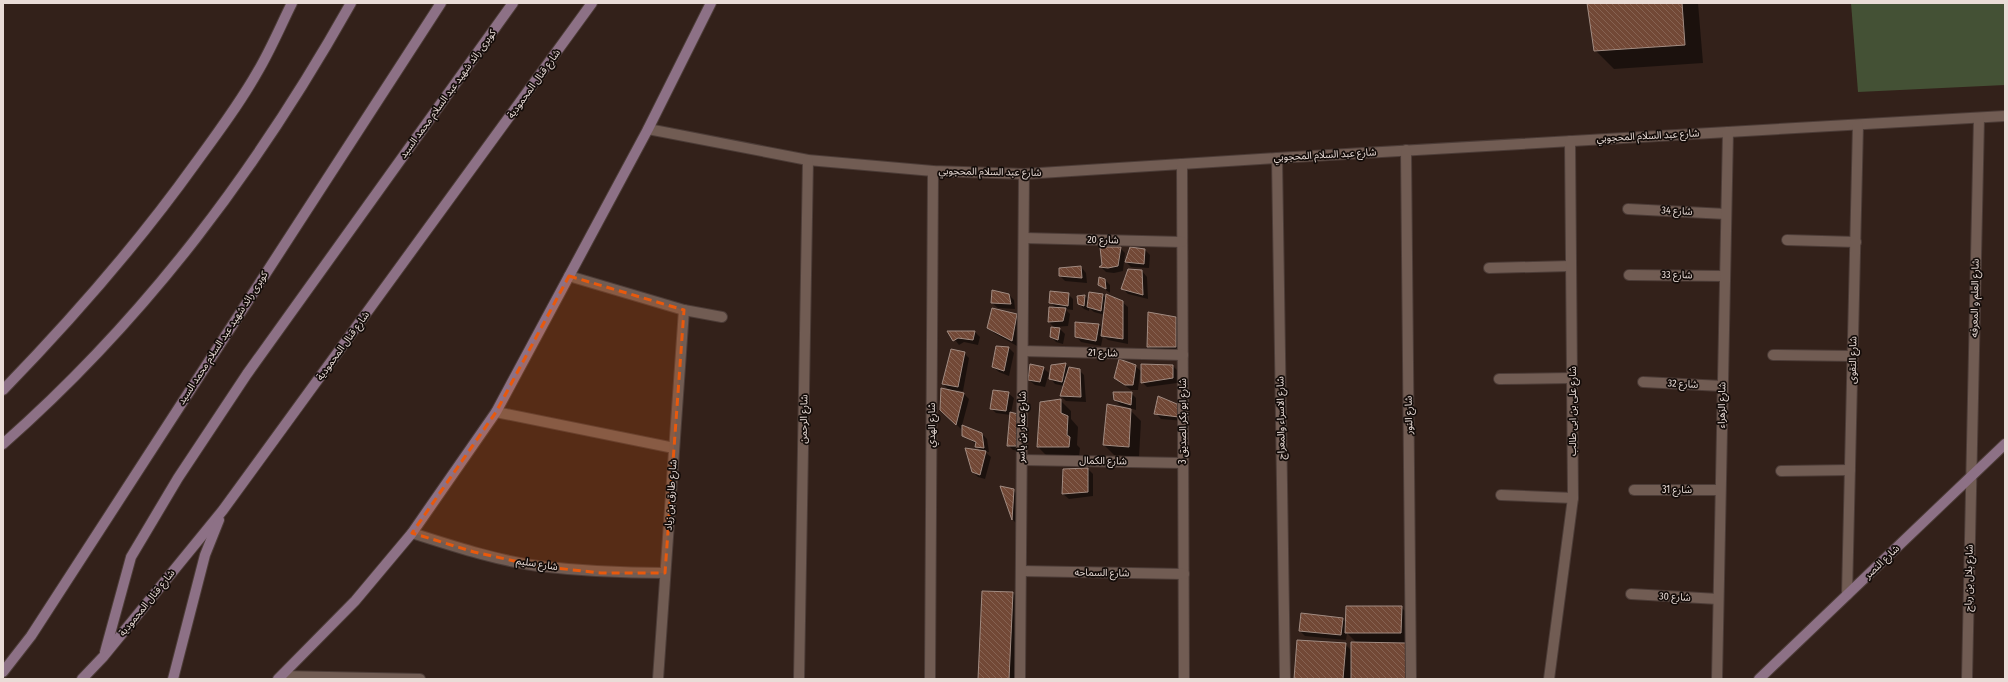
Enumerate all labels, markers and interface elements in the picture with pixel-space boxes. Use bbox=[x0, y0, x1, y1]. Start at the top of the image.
street label: كوبرى رائد شهيد عبد السلام محمد السيد bbox=[397, 27, 501, 162]
street label: شارع قنال المحمودية bbox=[505, 47, 564, 121]
street label: شارع عبد السلام المحجوبي bbox=[1596, 127, 1700, 147]
street label: شارع عبد السلام المحجوبي bbox=[1273, 146, 1377, 166]
street label: شارع عبد السلام المحجوبي bbox=[938, 165, 1042, 181]
street label: شارع 34 bbox=[1661, 204, 1693, 219]
street label: شارع 20 bbox=[1087, 234, 1119, 247]
street label: شارع العلم و المعرفه bbox=[1968, 258, 1983, 338]
street label: كوبرى رائد شهيد عبد السلام محمد السيد bbox=[175, 268, 273, 408]
street label: شارع 33 bbox=[1661, 269, 1693, 282]
street label: شارع قنال المحمودية bbox=[314, 309, 373, 383]
street label: شارع التقوى bbox=[1847, 336, 1860, 384]
street label: شارع 21 bbox=[1088, 346, 1118, 361]
street label: شارع على بن ابى طالب bbox=[1567, 366, 1580, 456]
street label: شارع الاسراء والمعراج bbox=[1274, 376, 1289, 460]
street label: شارع 32 bbox=[1667, 377, 1699, 392]
street label: شارع ابو بكر الصديق 3 bbox=[1177, 378, 1190, 464]
street label: شارع الزهراء bbox=[1716, 382, 1729, 428]
street label: شارع عمار بن ياسر bbox=[1015, 391, 1030, 464]
street label: شارع الرحمن bbox=[798, 394, 811, 444]
street label: شارع النور bbox=[1403, 395, 1416, 435]
street label: شارع الهدي bbox=[926, 402, 939, 447]
street label: شارع الكمال bbox=[1079, 455, 1127, 468]
street label: شارع طارق بن زياد bbox=[663, 459, 680, 531]
street label: شارع 31 bbox=[1662, 484, 1692, 497]
street label: شارع النصر bbox=[1861, 542, 1903, 583]
street label: شارع بلال بن رباح bbox=[1962, 544, 1977, 612]
street label: شارع سليم bbox=[515, 555, 559, 574]
street label: شارع قنال المحمودية bbox=[116, 567, 178, 639]
street label: شارع السماحه bbox=[1074, 567, 1130, 580]
street label: شارع 30 bbox=[1659, 590, 1691, 605]

